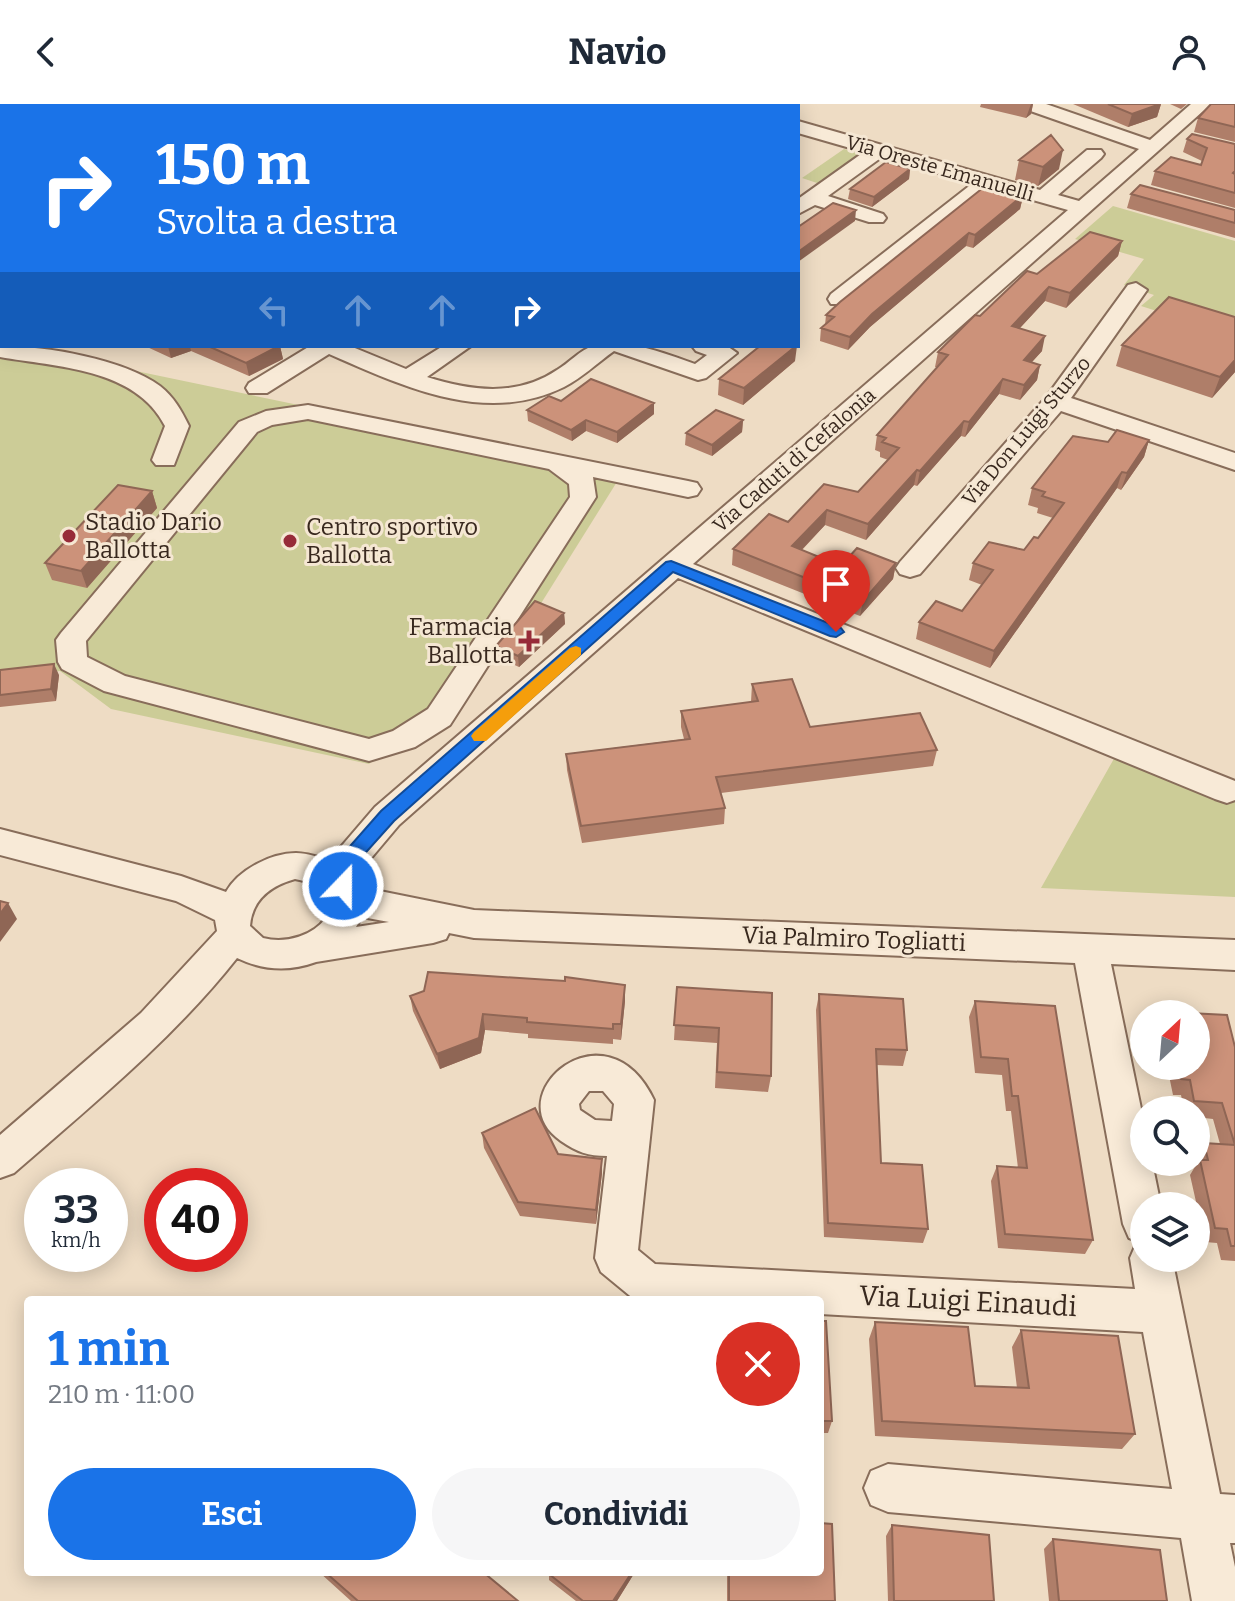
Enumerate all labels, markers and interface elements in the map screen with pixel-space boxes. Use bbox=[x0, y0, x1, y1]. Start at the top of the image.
icon: back bbox=[24, 30, 68, 74]
text: Navio bbox=[568, 30, 667, 74]
icon: person bbox=[1167, 30, 1211, 74]
street label: Via Oreste Emanuelli bbox=[843, 130, 1037, 206]
text: 150 m bbox=[156, 132, 310, 199]
icon: right bbox=[24, 136, 128, 240]
text: Svolta a destra bbox=[156, 200, 398, 244]
icon: left bbox=[252, 288, 296, 332]
icon: ahead bbox=[336, 288, 380, 332]
icon: ahead bbox=[420, 288, 464, 332]
icon: right bbox=[504, 288, 548, 332]
street label: Via Don Luigi Sturzo bbox=[957, 352, 1095, 510]
street label: Via Caduti di Cefalonia bbox=[708, 383, 880, 537]
place label: Stadio Dario Ballotta bbox=[85, 508, 222, 564]
place label: Centro sportivo Ballotta bbox=[306, 513, 478, 569]
marker: Stadio Dario Ballotta bbox=[60, 527, 78, 545]
marker: Centro sportivo Ballotta bbox=[281, 532, 299, 550]
pin bbox=[802, 550, 870, 632]
icon: arrive bbox=[814, 562, 858, 606]
place label: Farmacia Ballotta bbox=[409, 613, 513, 669]
marker: Farmacia Ballotta bbox=[520, 632, 538, 650]
position arrow bbox=[301, 844, 385, 928]
street label: Via Palmiro Togliatti bbox=[742, 921, 966, 957]
north arrow bbox=[1130, 1000, 1210, 1080]
map controls bbox=[1130, 1000, 1210, 1272]
button: search bbox=[1130, 1096, 1210, 1176]
speed limit sign: 40 bbox=[144, 1168, 248, 1272]
text: 33 bbox=[53, 1186, 99, 1234]
button: layers bbox=[1130, 1192, 1210, 1272]
text: km/h bbox=[51, 1228, 101, 1252]
street label: Via Luigi Einaudi bbox=[858, 1279, 1078, 1323]
text: 1 min bbox=[48, 1320, 169, 1378]
button: close bbox=[716, 1322, 800, 1406]
text: 210 m · 11:00 bbox=[48, 1379, 195, 1410]
button: Esci bbox=[48, 1468, 416, 1560]
button: Condividi bbox=[432, 1468, 800, 1560]

